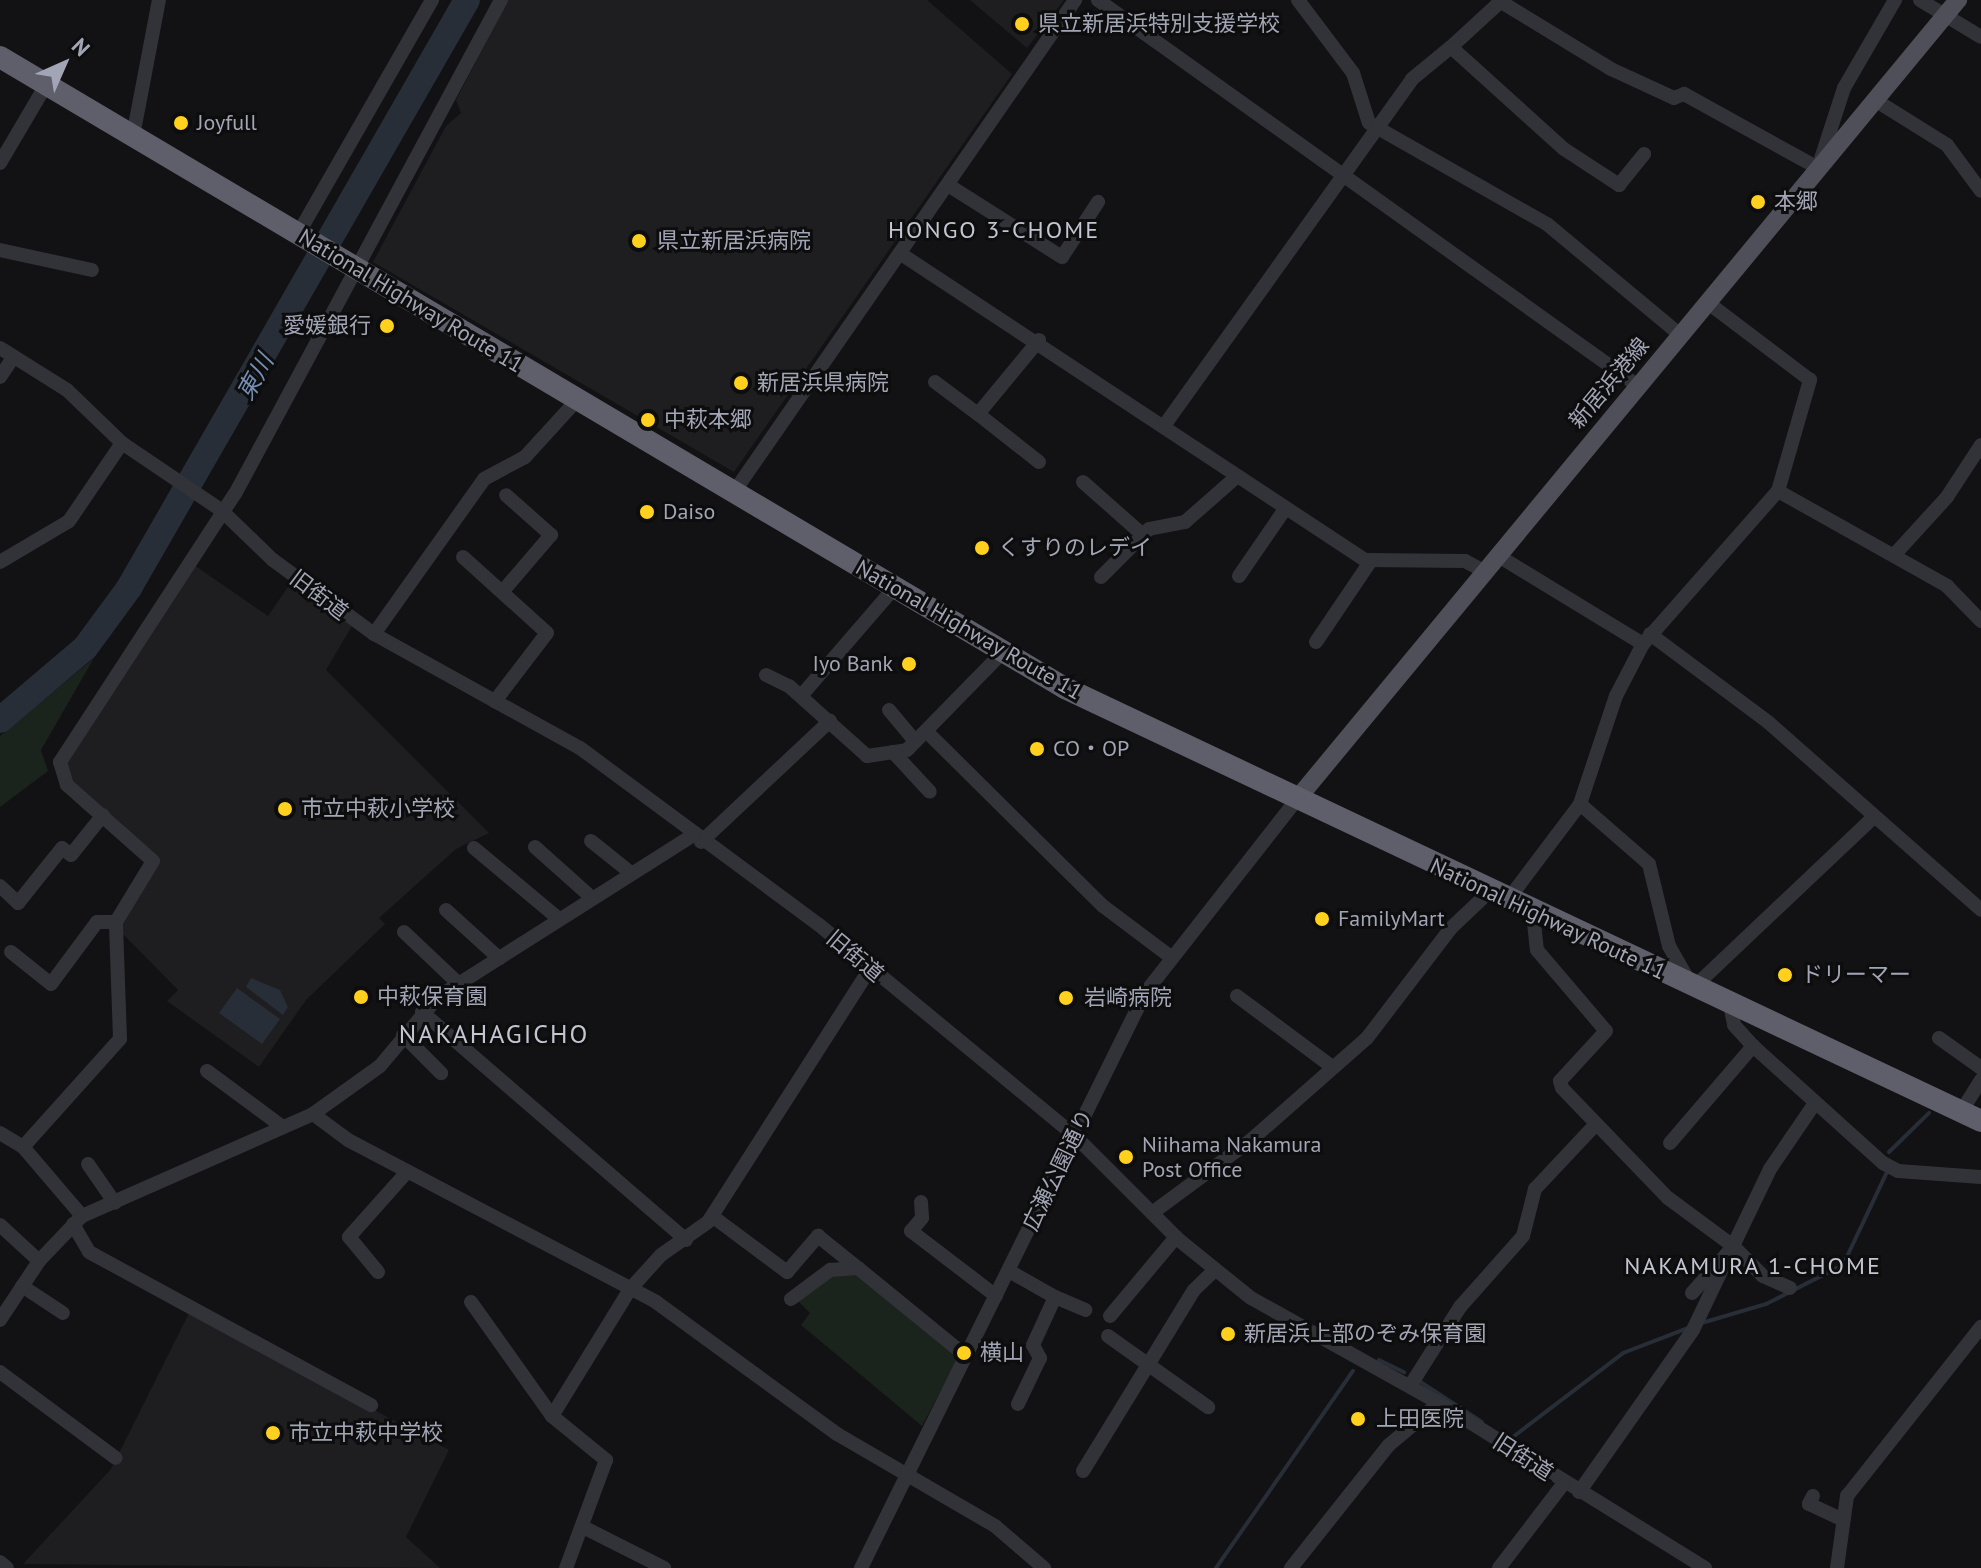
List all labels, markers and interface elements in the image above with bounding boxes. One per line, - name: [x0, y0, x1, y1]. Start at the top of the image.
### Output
- place label: 県立新居浜特別支援学校: [1038, 11, 1280, 37]
- marker: 県立新居浜特別支援学校: [1013, 15, 1031, 33]
- north arrow: [24, 24, 104, 104]
- text: N: [66, 32, 96, 62]
- place label: Joyfull: [197, 110, 257, 136]
- marker: Joyfull: [172, 114, 190, 132]
- place label: 本郷: [1774, 189, 1818, 215]
- marker: 本郷: [1749, 193, 1767, 211]
- district label: HONGO 3-CHOME: [888, 216, 1100, 244]
- street label: National Highway Route 11: [294, 223, 528, 379]
- place label: 県立新居浜病院: [657, 228, 811, 254]
- marker: 県立新居浜病院: [628, 230, 650, 252]
- place label: 愛媛銀行: [283, 313, 371, 339]
- marker: 愛媛銀行: [378, 317, 396, 335]
- street label: 新居浜港線: [1564, 332, 1654, 434]
- water label: 東川: [231, 349, 279, 405]
- place label: 新居浜県病院: [757, 370, 889, 396]
- marker: 新居浜県病院: [732, 374, 750, 392]
- place label: 中萩本郷: [664, 407, 752, 433]
- marker: 中萩本郷: [639, 411, 657, 429]
- place label: Daiso: [663, 499, 715, 525]
- marker: Daiso: [638, 503, 656, 521]
- place label: くすりのレデイ: [998, 535, 1152, 561]
- marker: くすりのレデイ: [973, 539, 991, 557]
- street label: National Highway Route 11: [851, 554, 1087, 706]
- street label: 旧街道: [285, 565, 353, 625]
- place label: Iyo Bank: [813, 651, 893, 677]
- marker: Iyo Bank: [900, 655, 918, 673]
- place label: CO・OP: [1053, 736, 1129, 762]
- marker: CO・OP: [1028, 740, 1046, 758]
- place label: 市立中萩小学校: [301, 796, 455, 822]
- marker: 市立中萩小学校: [276, 800, 294, 818]
- street label: National Highway Route 11: [1426, 853, 1670, 985]
- place label: FamilyMart: [1338, 906, 1445, 932]
- marker: FamilyMart: [1313, 910, 1331, 928]
- street label: 旧街道: [821, 925, 889, 987]
- place label: ドリーマー: [1801, 962, 1911, 988]
- marker: ドリーマー: [1776, 966, 1794, 984]
- place label: 中萩保育園: [377, 984, 487, 1010]
- place label: 岩崎病院: [1084, 985, 1172, 1011]
- marker: 岩崎病院: [1055, 987, 1077, 1009]
- marker: 中萩保育園: [352, 988, 370, 1006]
- district label: NAKAHAGICHO: [399, 1018, 589, 1050]
- street label: 広瀬公園通り: [1017, 1105, 1099, 1235]
- place label: Niihama Nakamura Post Office: [1142, 1131, 1321, 1182]
- marker: Niihama Nakamura Post Office: [1117, 1148, 1135, 1166]
- district label: NAKAMURA 1-CHOME: [1624, 1252, 1882, 1280]
- place label: 新居浜上部のぞみ保育園: [1244, 1321, 1486, 1347]
- marker: 新居浜上部のぞみ保育園: [1219, 1325, 1237, 1343]
- place label: 横山: [980, 1340, 1024, 1366]
- marker: 横山: [955, 1344, 973, 1362]
- place label: 上田医院: [1376, 1406, 1464, 1432]
- marker: 上田医院: [1347, 1408, 1369, 1430]
- place label: 市立中萩中学校: [289, 1420, 443, 1446]
- marker: 市立中萩中学校: [264, 1424, 282, 1442]
- street label: 旧街道: [1488, 1428, 1558, 1486]

